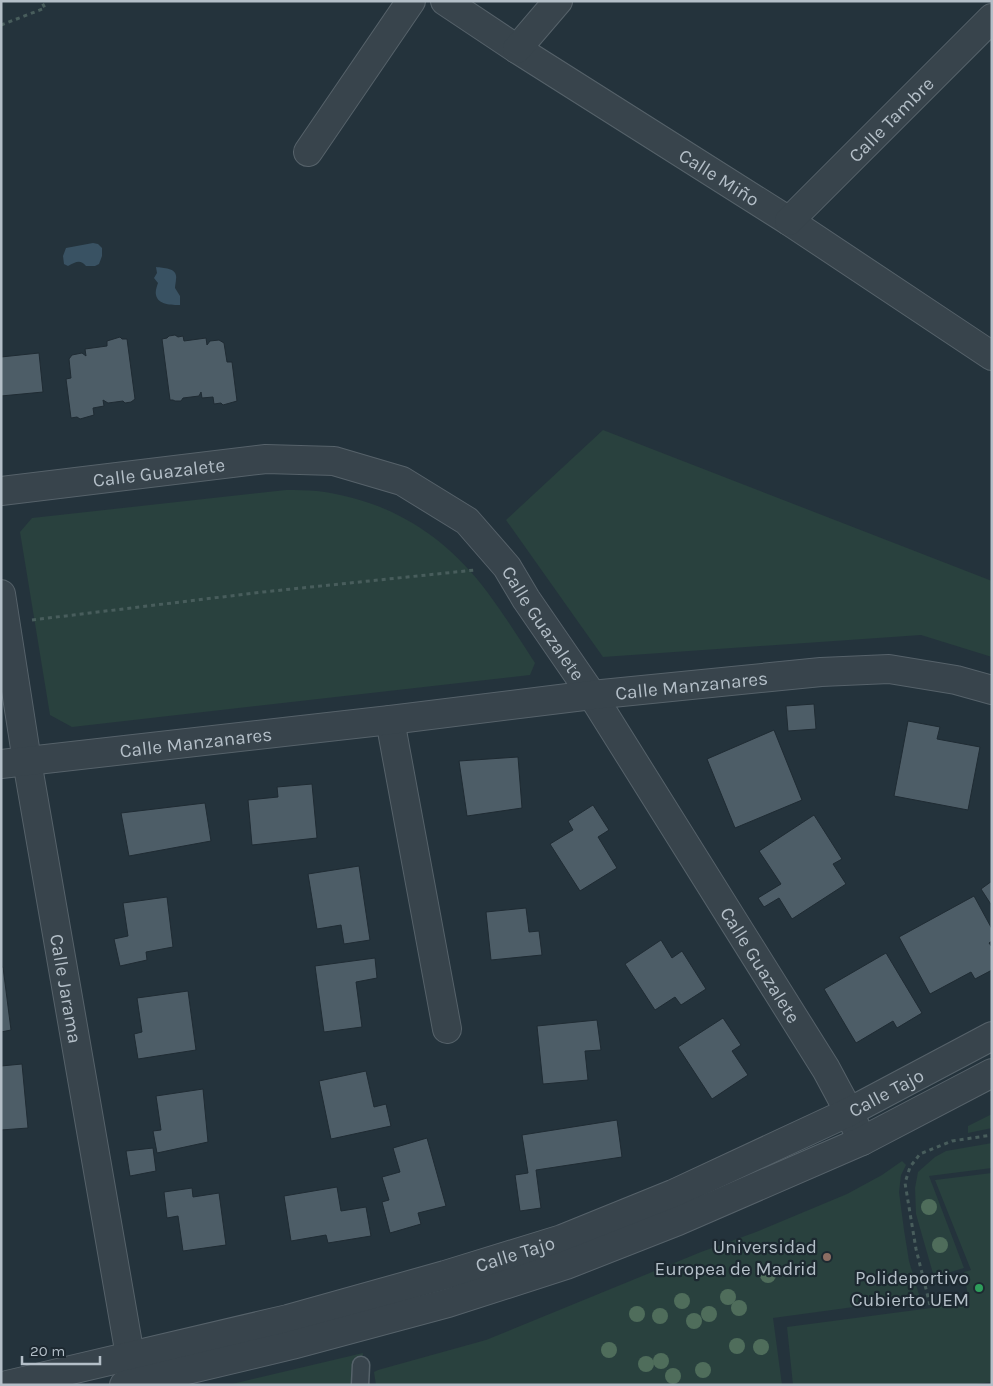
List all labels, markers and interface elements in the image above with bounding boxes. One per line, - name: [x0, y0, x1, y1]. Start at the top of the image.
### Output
- street label: Calle Tambre: [844, 73, 939, 167]
- street label: Calle Miño: [675, 144, 763, 211]
- street label: Calle Guazalete: [92, 454, 226, 492]
- street label: Calle Guazalete: [497, 562, 589, 685]
- street label: Calle Manzanares: [614, 667, 769, 705]
- street label: Calle Manzanares: [119, 723, 273, 763]
- street label: Calle Guazalete: [715, 903, 804, 1027]
- street label: Calle Jarama: [45, 932, 86, 1045]
- street label: Calle Tajo: [845, 1064, 928, 1122]
- street label: Calle Tajo: [473, 1232, 558, 1277]
- place label: Universidad Europea de Madrid: [655, 1236, 817, 1280]
- marker: Universidad Europea de Madrid: [821, 1251, 833, 1263]
- place label: Polideportivo Cubierto UEM: [851, 1267, 969, 1311]
- marker: Polideportivo Cubierto UEM: [973, 1282, 985, 1294]
- scale bar: [22, 1334, 100, 1366]
- text: 20 m: [30, 1342, 65, 1360]

